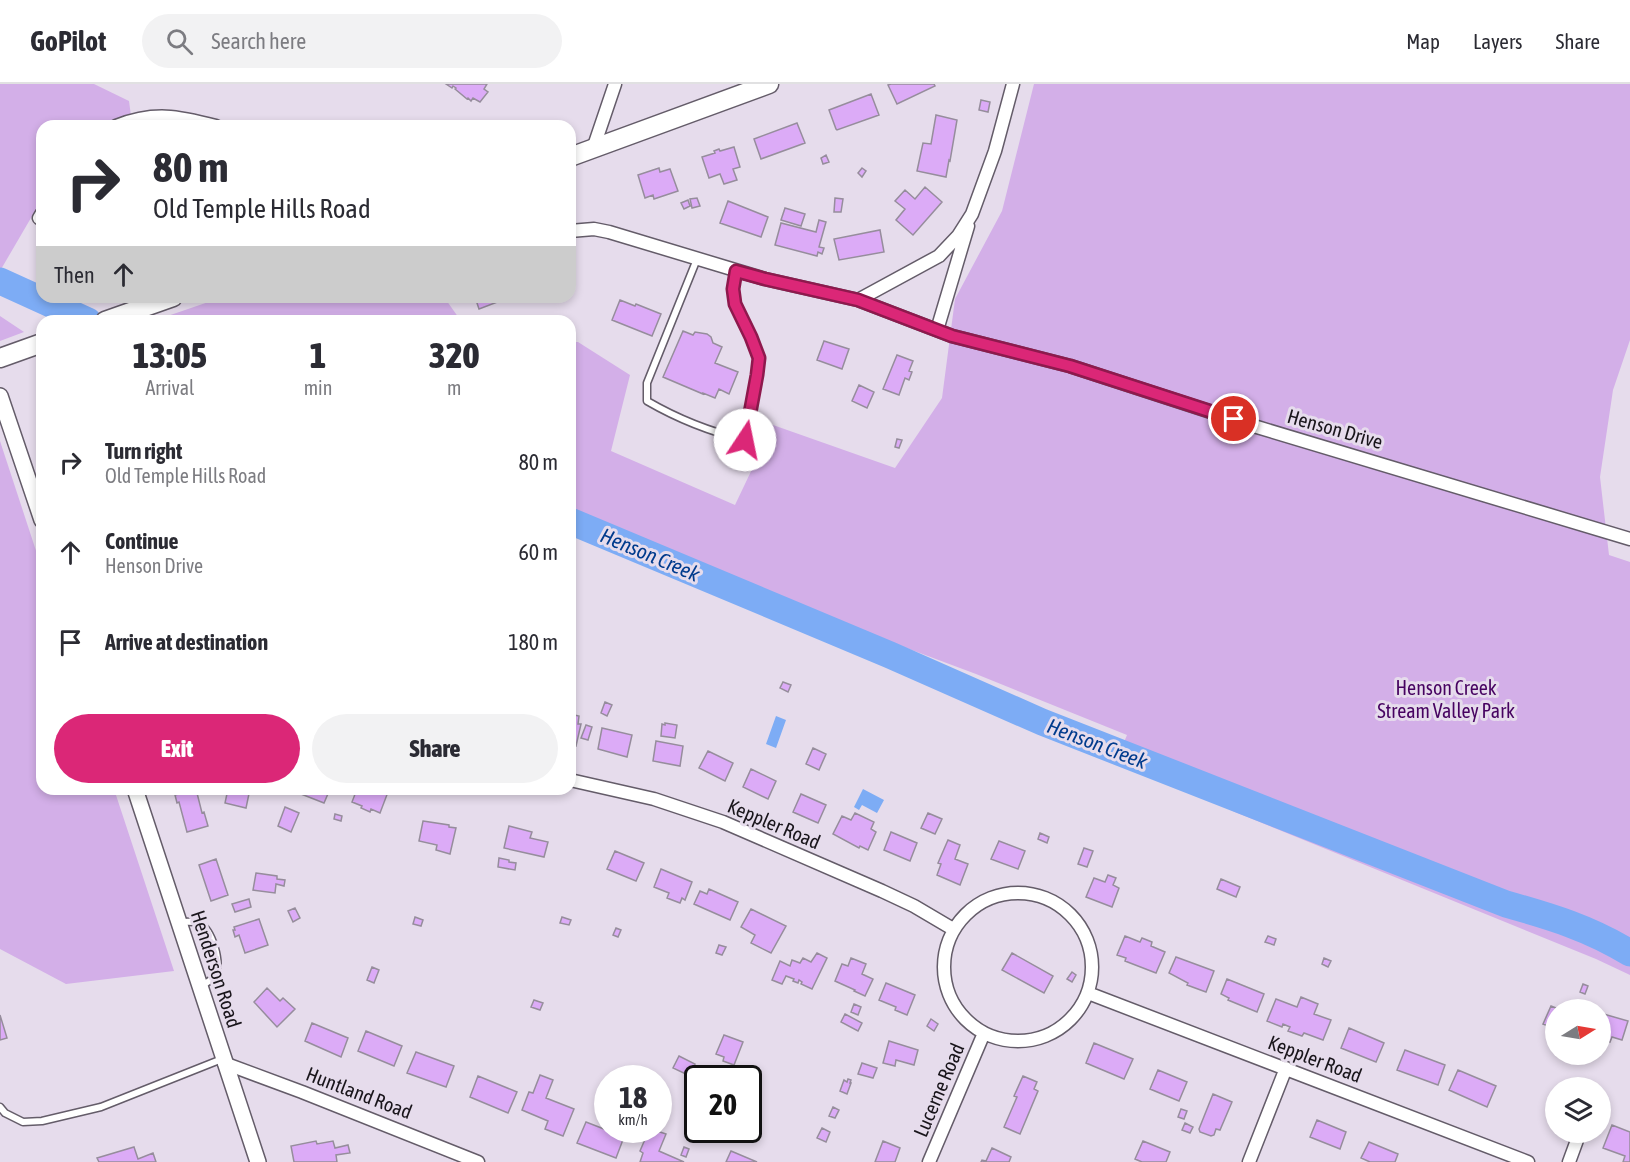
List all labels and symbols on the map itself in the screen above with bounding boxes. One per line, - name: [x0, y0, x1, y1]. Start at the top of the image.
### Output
- pin: [1208, 393, 1259, 444]
- street label: Henson Drive: [1285, 404, 1385, 453]
- position arrow: [713, 408, 777, 472]
- water label: Henson Creek: [597, 522, 704, 586]
- park label: Henson Creek Stream Valley Park: [1377, 676, 1515, 722]
- water label: Henson Creek: [1044, 713, 1151, 773]
- street label: Keppler Road: [724, 794, 824, 853]
- street label: Henderson Road: [187, 907, 246, 1030]
- north arrow: [1545, 999, 1611, 1065]
- street label: Keppler Road: [1265, 1030, 1365, 1087]
- street label: Lucerne Road: [909, 1040, 969, 1140]
- street label: Huntland Road: [303, 1062, 415, 1123]
- speed limit sign: 20: [684, 1065, 762, 1143]

